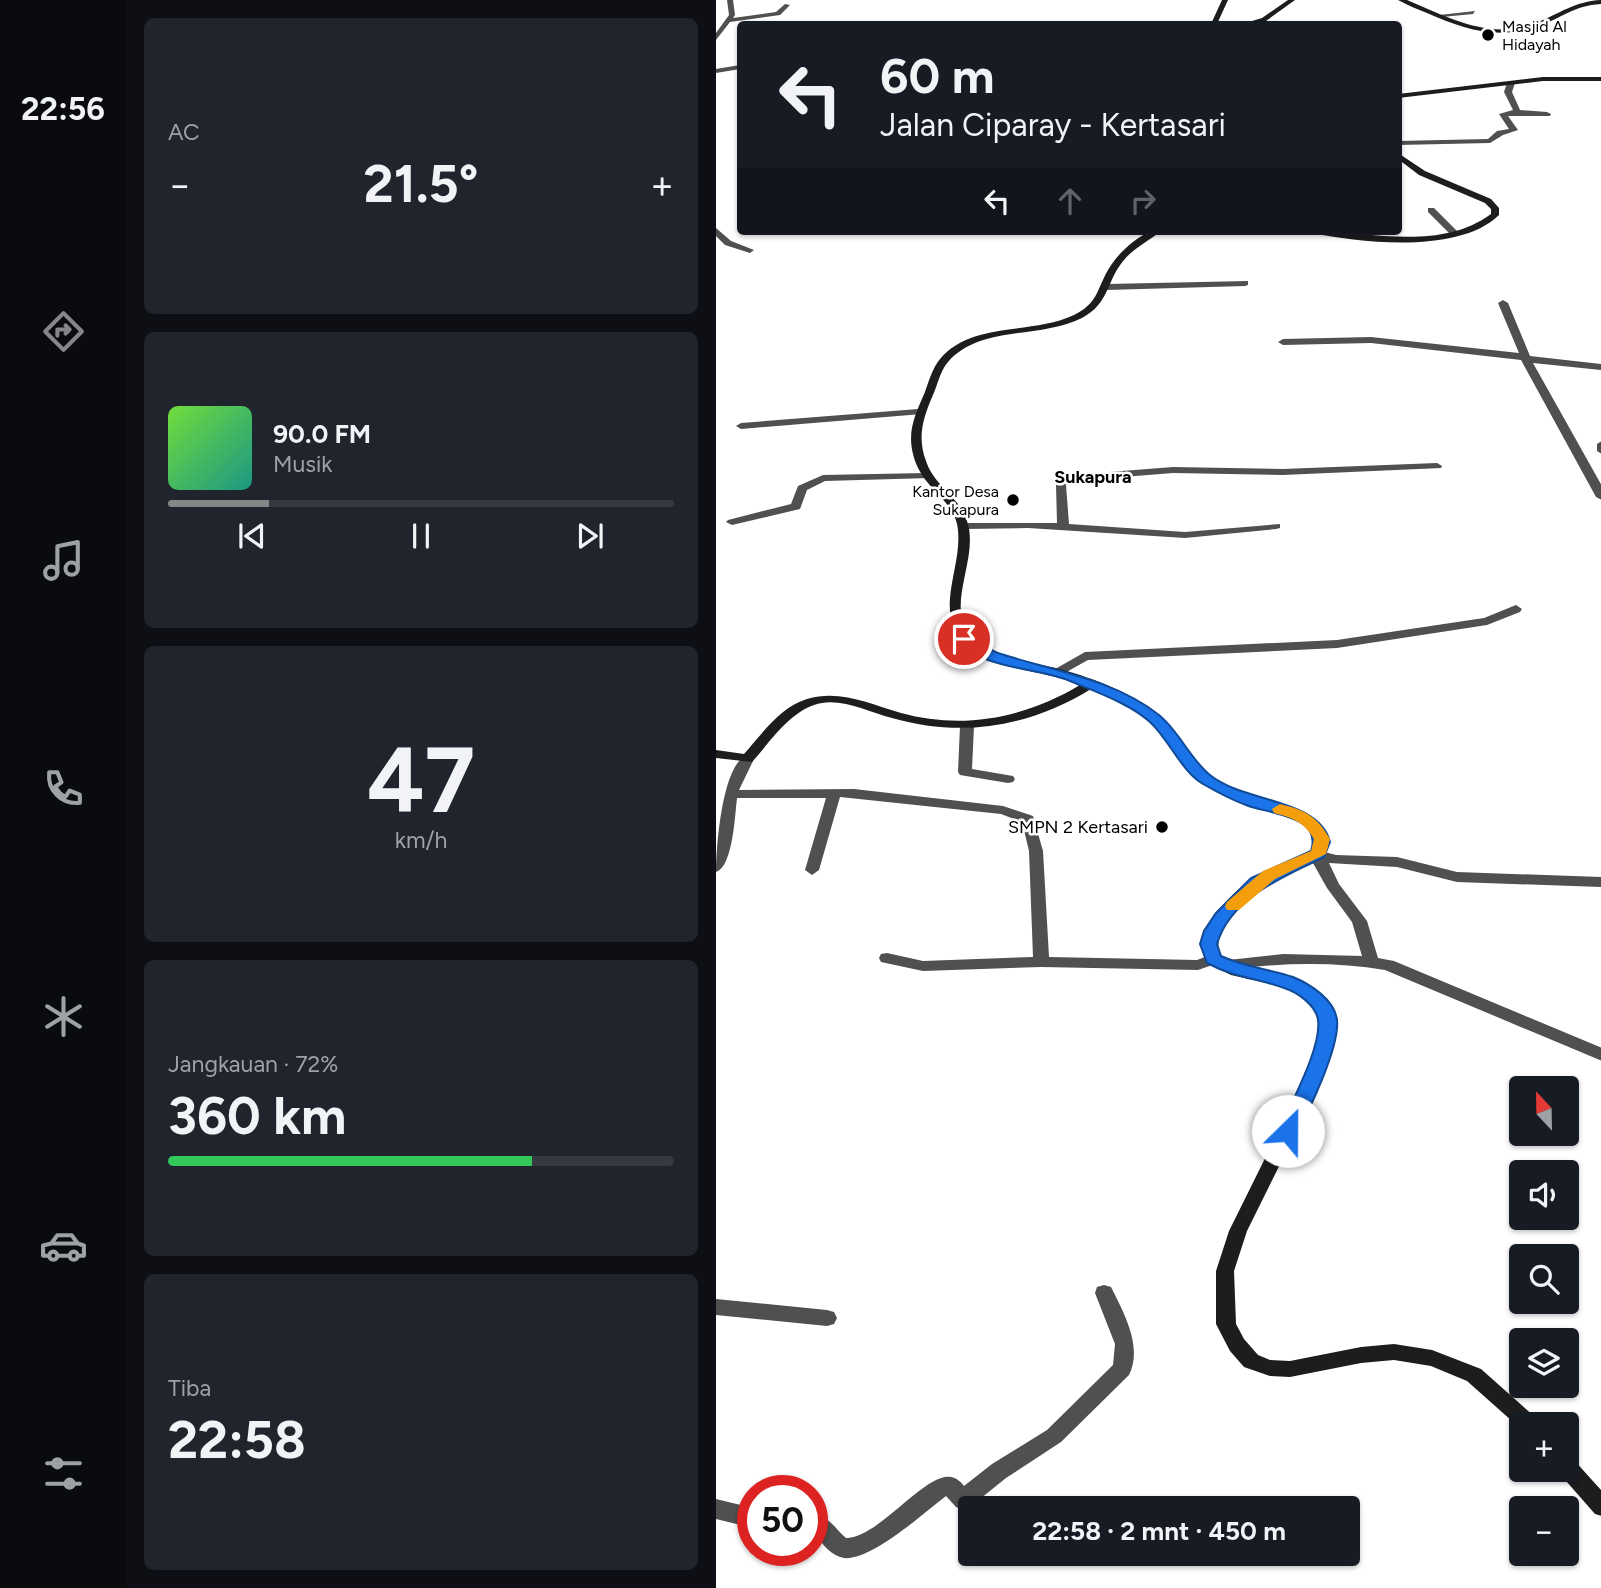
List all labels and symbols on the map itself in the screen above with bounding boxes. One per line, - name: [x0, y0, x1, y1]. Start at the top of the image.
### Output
- place label: Masjid Al Hidayah: [1502, 17, 1567, 54]
- marker: Masjid Al Hidayah: [1480, 27, 1496, 43]
- district label: Sukapura: [1054, 466, 1132, 488]
- place label: Kantor Desa Sukapura: [912, 482, 999, 519]
- marker: Kantor Desa Sukapura: [1005, 492, 1021, 508]
- pin: [934, 609, 994, 669]
- place label: SMPN 2 Kertasari: [1008, 816, 1148, 838]
- marker: SMPN 2 Kertasari: [1154, 819, 1170, 835]
- north arrow: [1509, 1076, 1579, 1146]
- position arrow: [1251, 1094, 1325, 1168]
- speed limit sign: 50: [737, 1475, 828, 1566]

